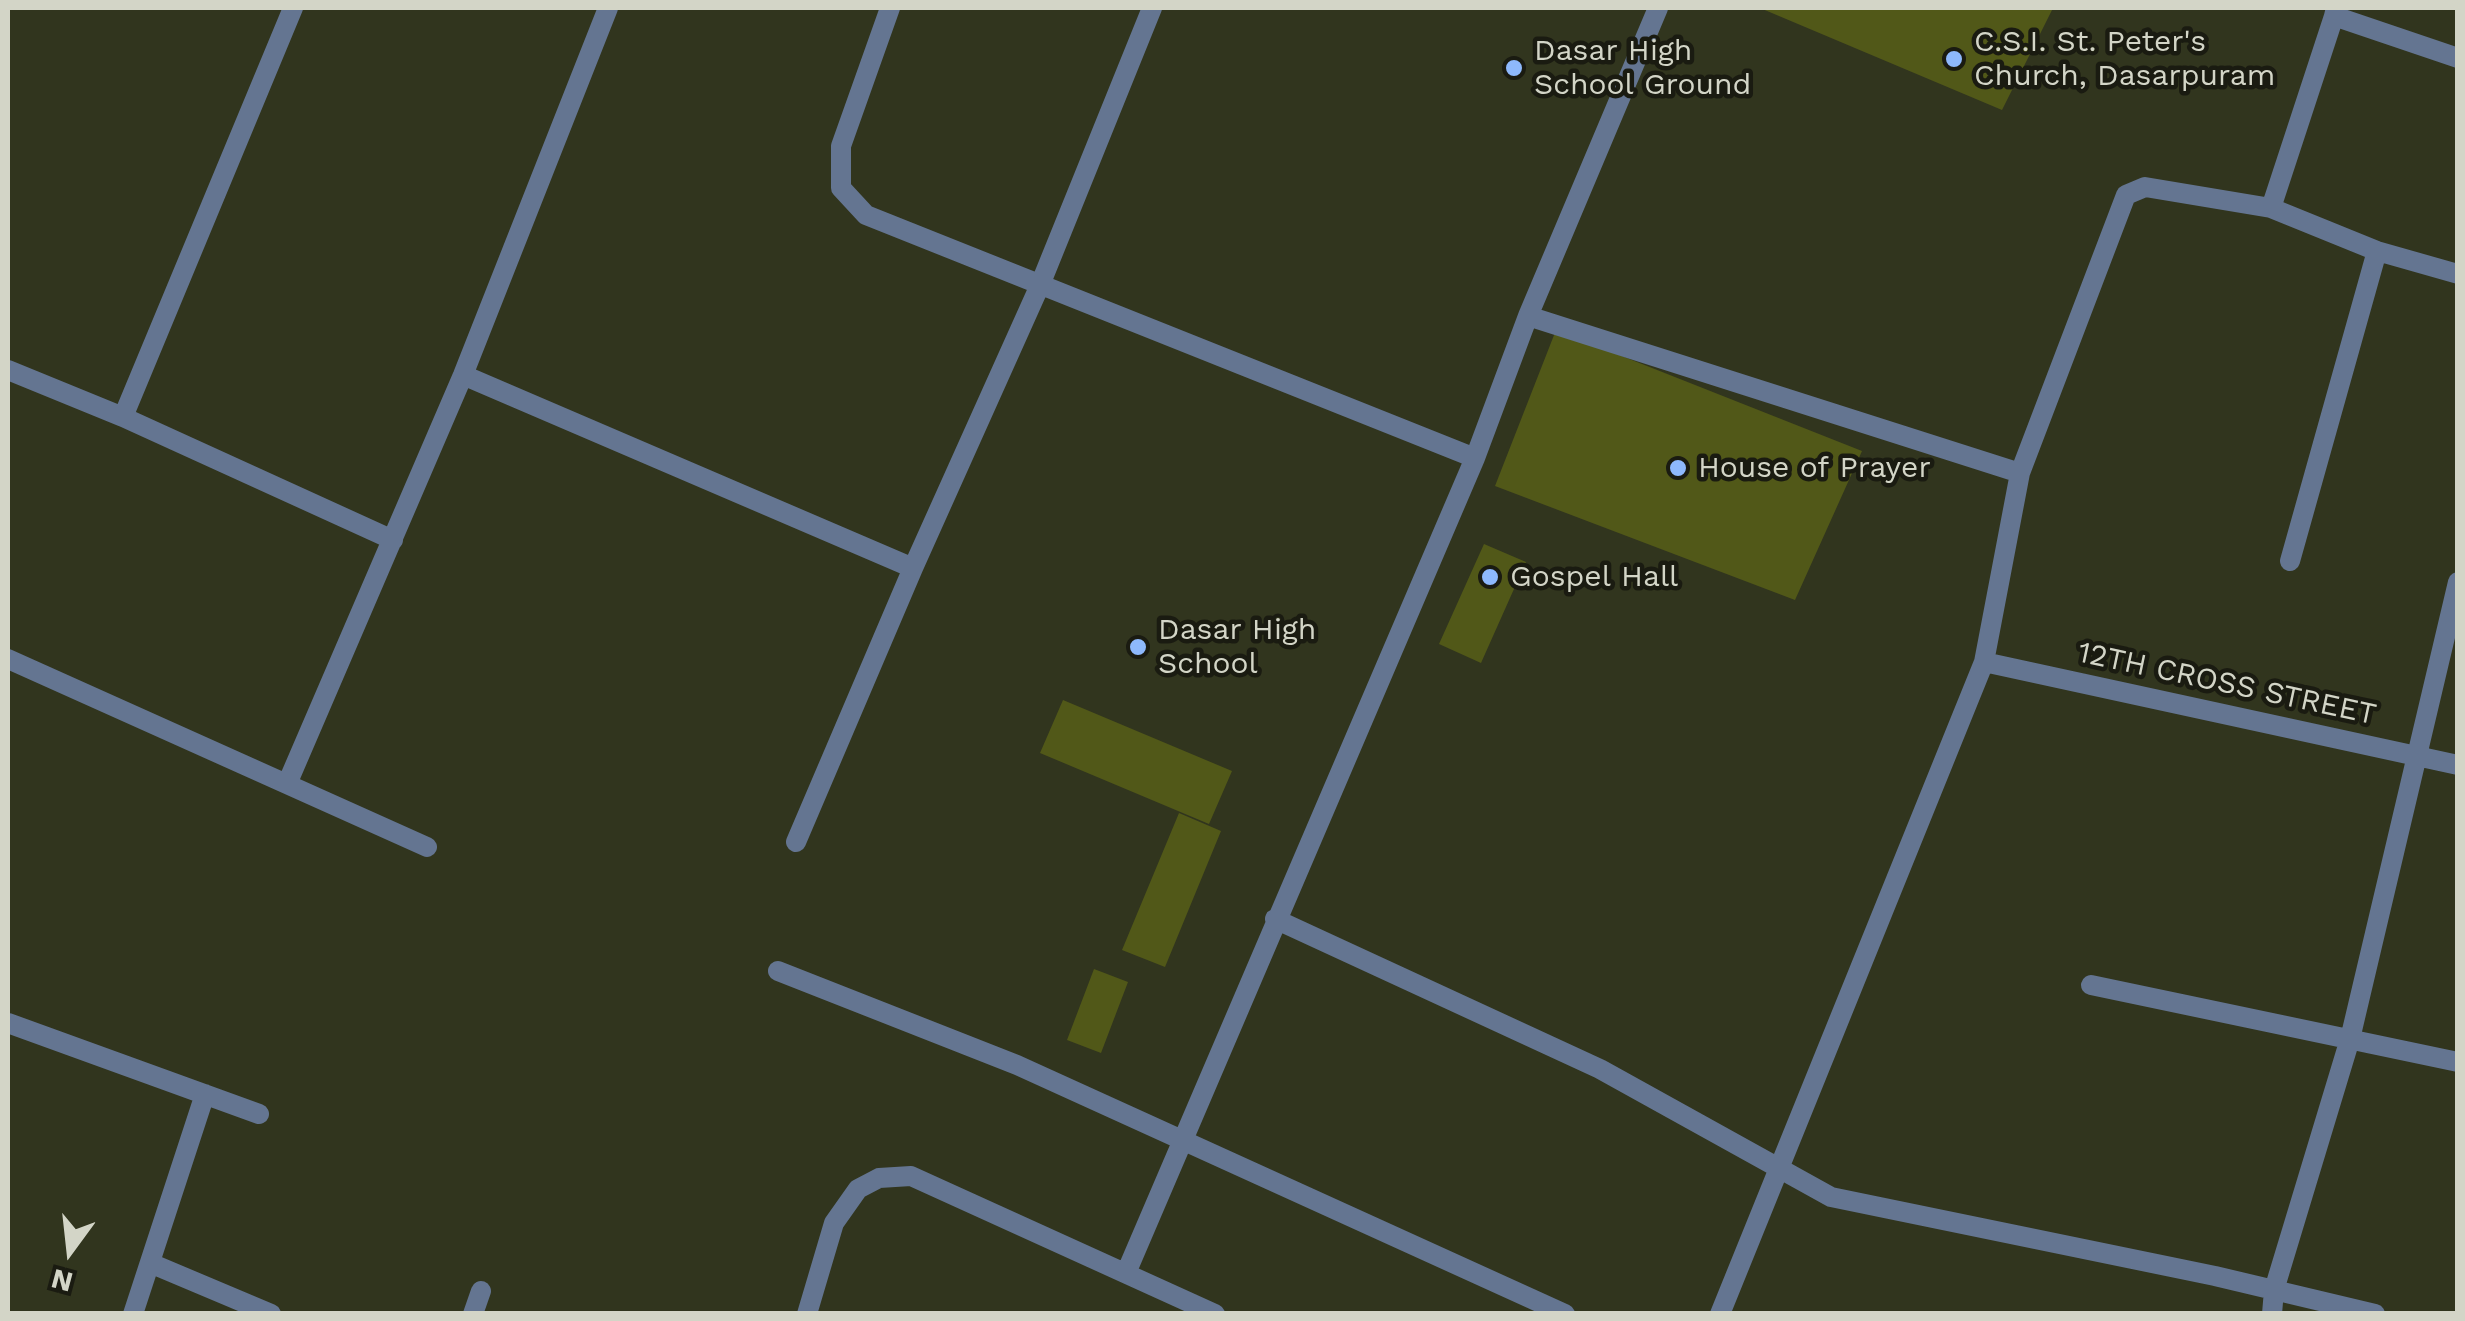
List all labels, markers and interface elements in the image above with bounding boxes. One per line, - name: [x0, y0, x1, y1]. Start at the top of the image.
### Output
- place label: C.S.I. St. Peter's Church, Dasarpuram: [1974, 24, 2275, 94]
- place label: Dasar High School Ground: [1534, 33, 1751, 104]
- marker: C.S.I. St. Peter's Church, Dasarpuram: [1943, 48, 1965, 70]
- marker: Dasar High School Ground: [1503, 57, 1525, 79]
- place label: House of Prayer: [1698, 450, 1931, 486]
- marker: House of Prayer: [1667, 457, 1689, 479]
- place label: Gospel Hall: [1510, 559, 1678, 595]
- marker: Gospel Hall: [1479, 566, 1501, 588]
- place label: Dasar High School: [1158, 612, 1316, 682]
- street label: 12TH CROSS STREET: [2075, 635, 2379, 733]
- marker: Dasar High School: [1127, 636, 1149, 658]
- north arrow: [20, 1201, 120, 1301]
- text: N: [48, 1262, 76, 1299]

